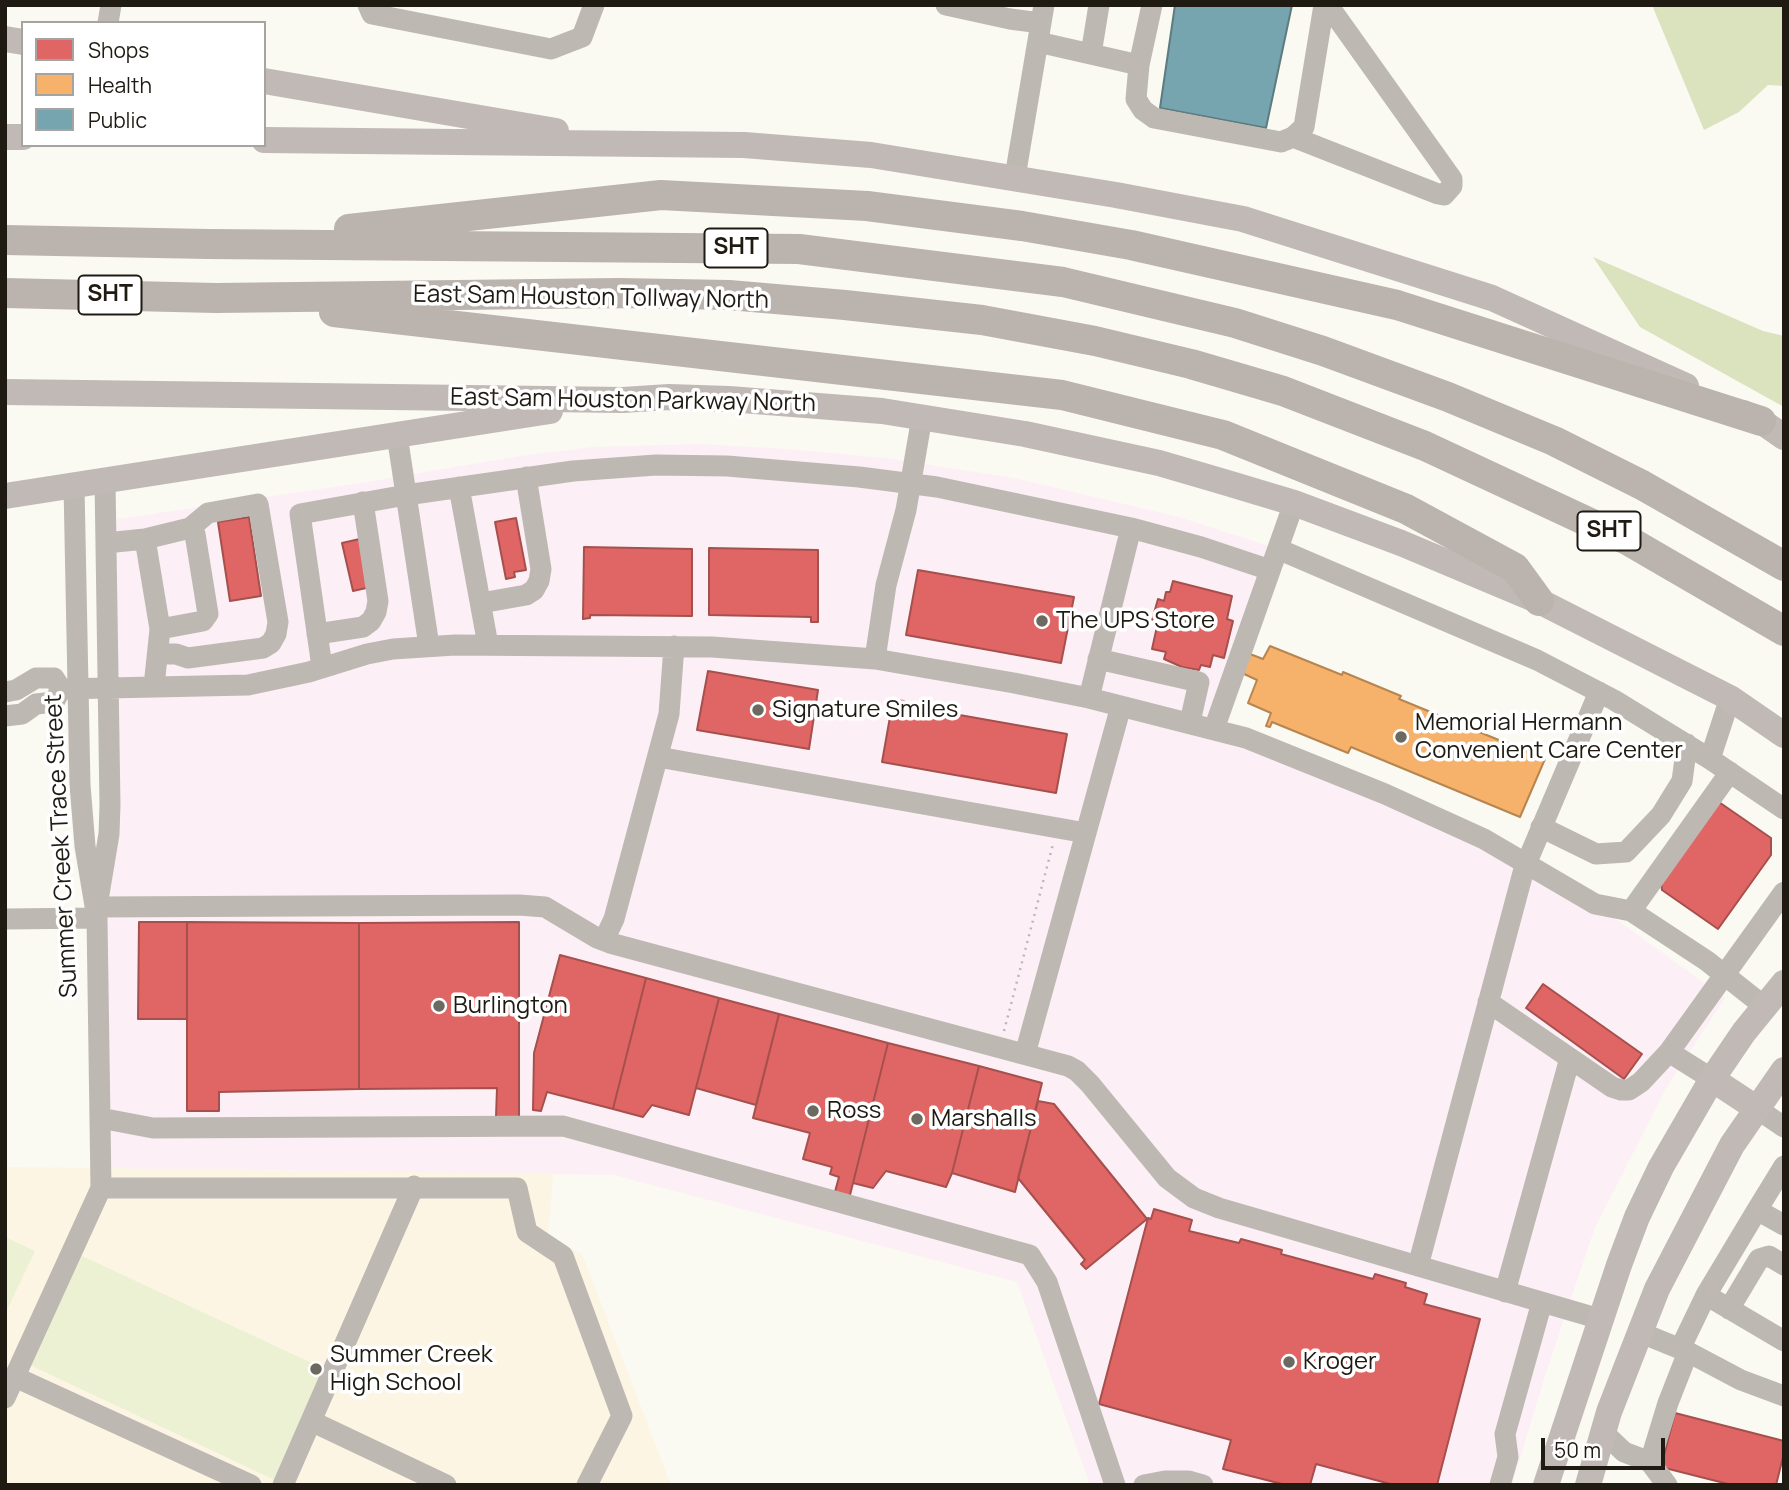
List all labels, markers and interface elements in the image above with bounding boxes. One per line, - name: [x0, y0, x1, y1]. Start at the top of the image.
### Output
- legend: [21, 21, 266, 147]
- text: Shops: [88, 36, 149, 64]
- text: Health: [88, 71, 152, 99]
- text: Public: [88, 106, 147, 134]
- road number: SHT: [704, 229, 768, 268]
- road number: SHT: [78, 276, 142, 314]
- street label: East Sam Houston Tollway North: [413, 280, 769, 316]
- street label: East Sam Houston Parkway North: [450, 383, 816, 419]
- road number: SHT: [1578, 512, 1640, 551]
- place label: The UPS Store: [1056, 607, 1215, 635]
- marker: The UPS Store: [1034, 613, 1050, 629]
- street label: Summer Creek Trace Street: [40, 693, 84, 999]
- place label: Signature Smiles: [772, 696, 958, 724]
- marker: Signature Smiles: [750, 702, 766, 718]
- place label: Memorial Hermann Convenient Care Center: [1415, 709, 1683, 765]
- marker: Memorial Hermann Convenient Care Center: [1393, 729, 1409, 745]
- place label: Burlington: [453, 992, 568, 1020]
- marker: Burlington: [431, 998, 447, 1014]
- place label: Ross: [827, 1097, 881, 1125]
- marker: Ross: [805, 1103, 821, 1119]
- place label: Marshalls: [931, 1105, 1037, 1133]
- marker: Marshalls: [909, 1111, 925, 1127]
- place label: Summer Creek High School: [330, 1341, 493, 1397]
- place label: Kroger: [1303, 1348, 1377, 1376]
- marker: Kroger: [1281, 1354, 1297, 1370]
- marker: Summer Creek High School: [308, 1361, 324, 1377]
- scale bar: [1544, 1424, 1668, 1468]
- text: 50 m: [1554, 1436, 1601, 1464]

